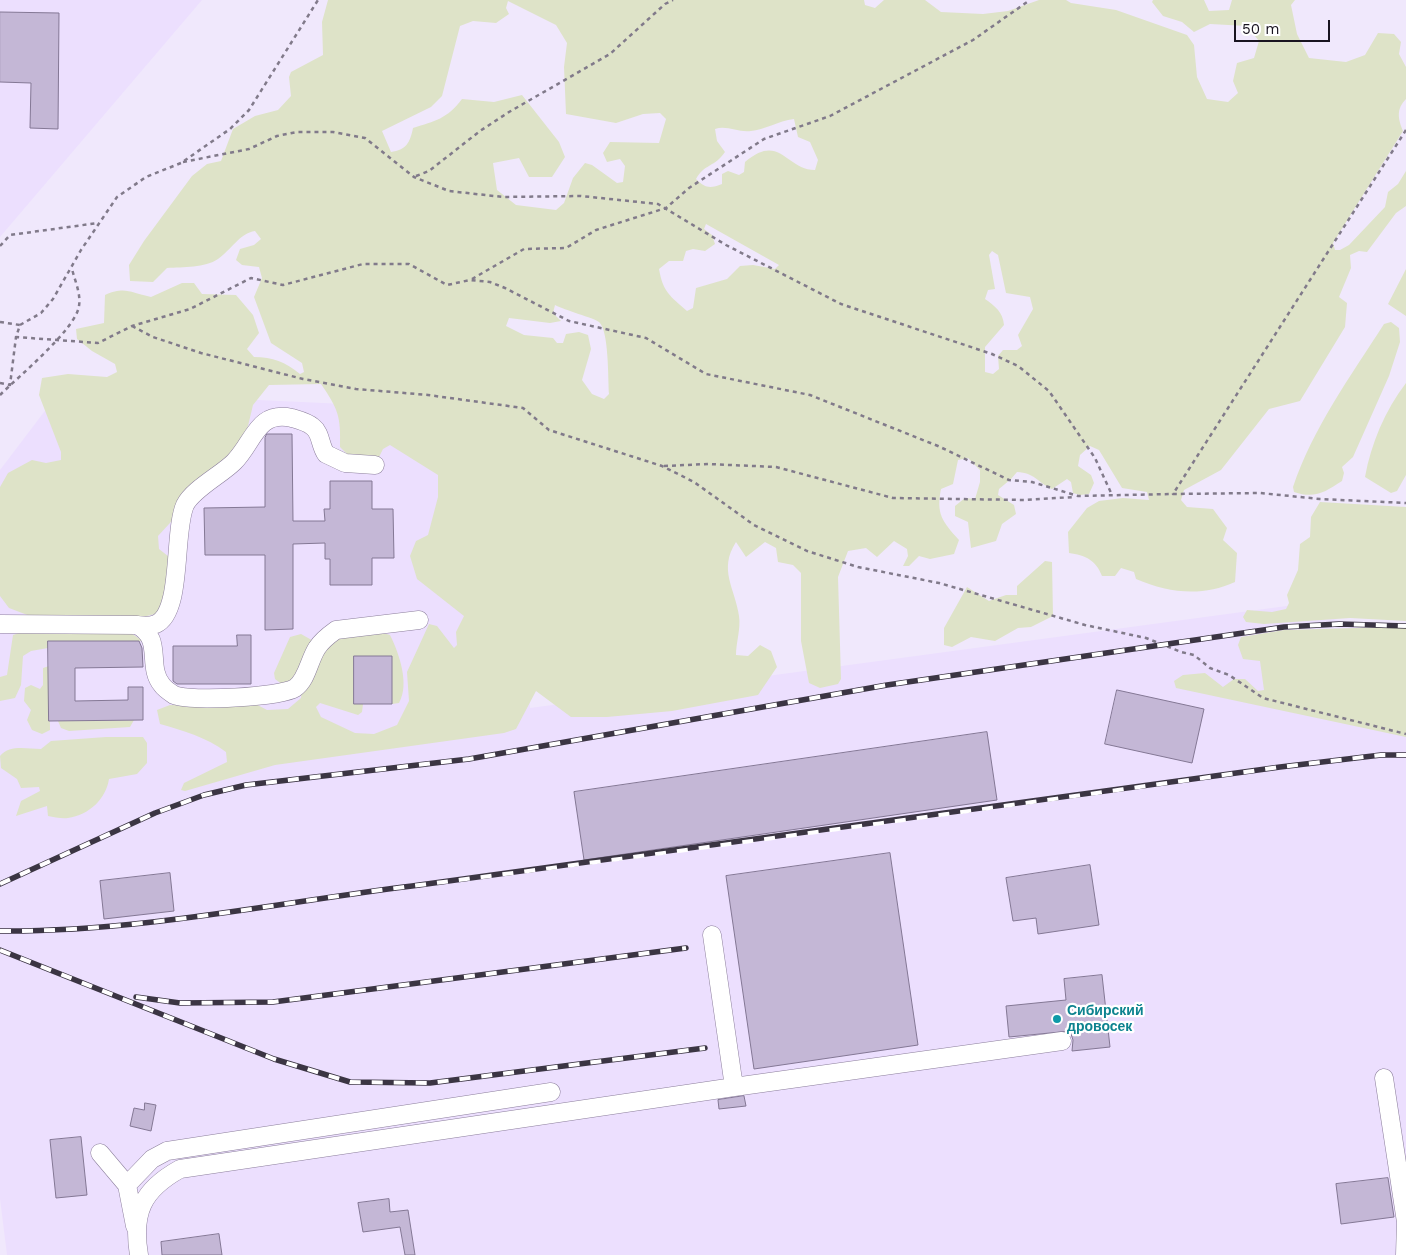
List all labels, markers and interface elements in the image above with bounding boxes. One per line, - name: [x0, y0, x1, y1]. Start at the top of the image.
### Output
- scale bar: [1236, 10, 1332, 42]
- text: 50 m: [1242, 20, 1279, 38]
- place label: Сибирский дровосек: [1067, 1003, 1144, 1036]
- marker: Сибирский дровосек: [1051, 1013, 1063, 1025]

